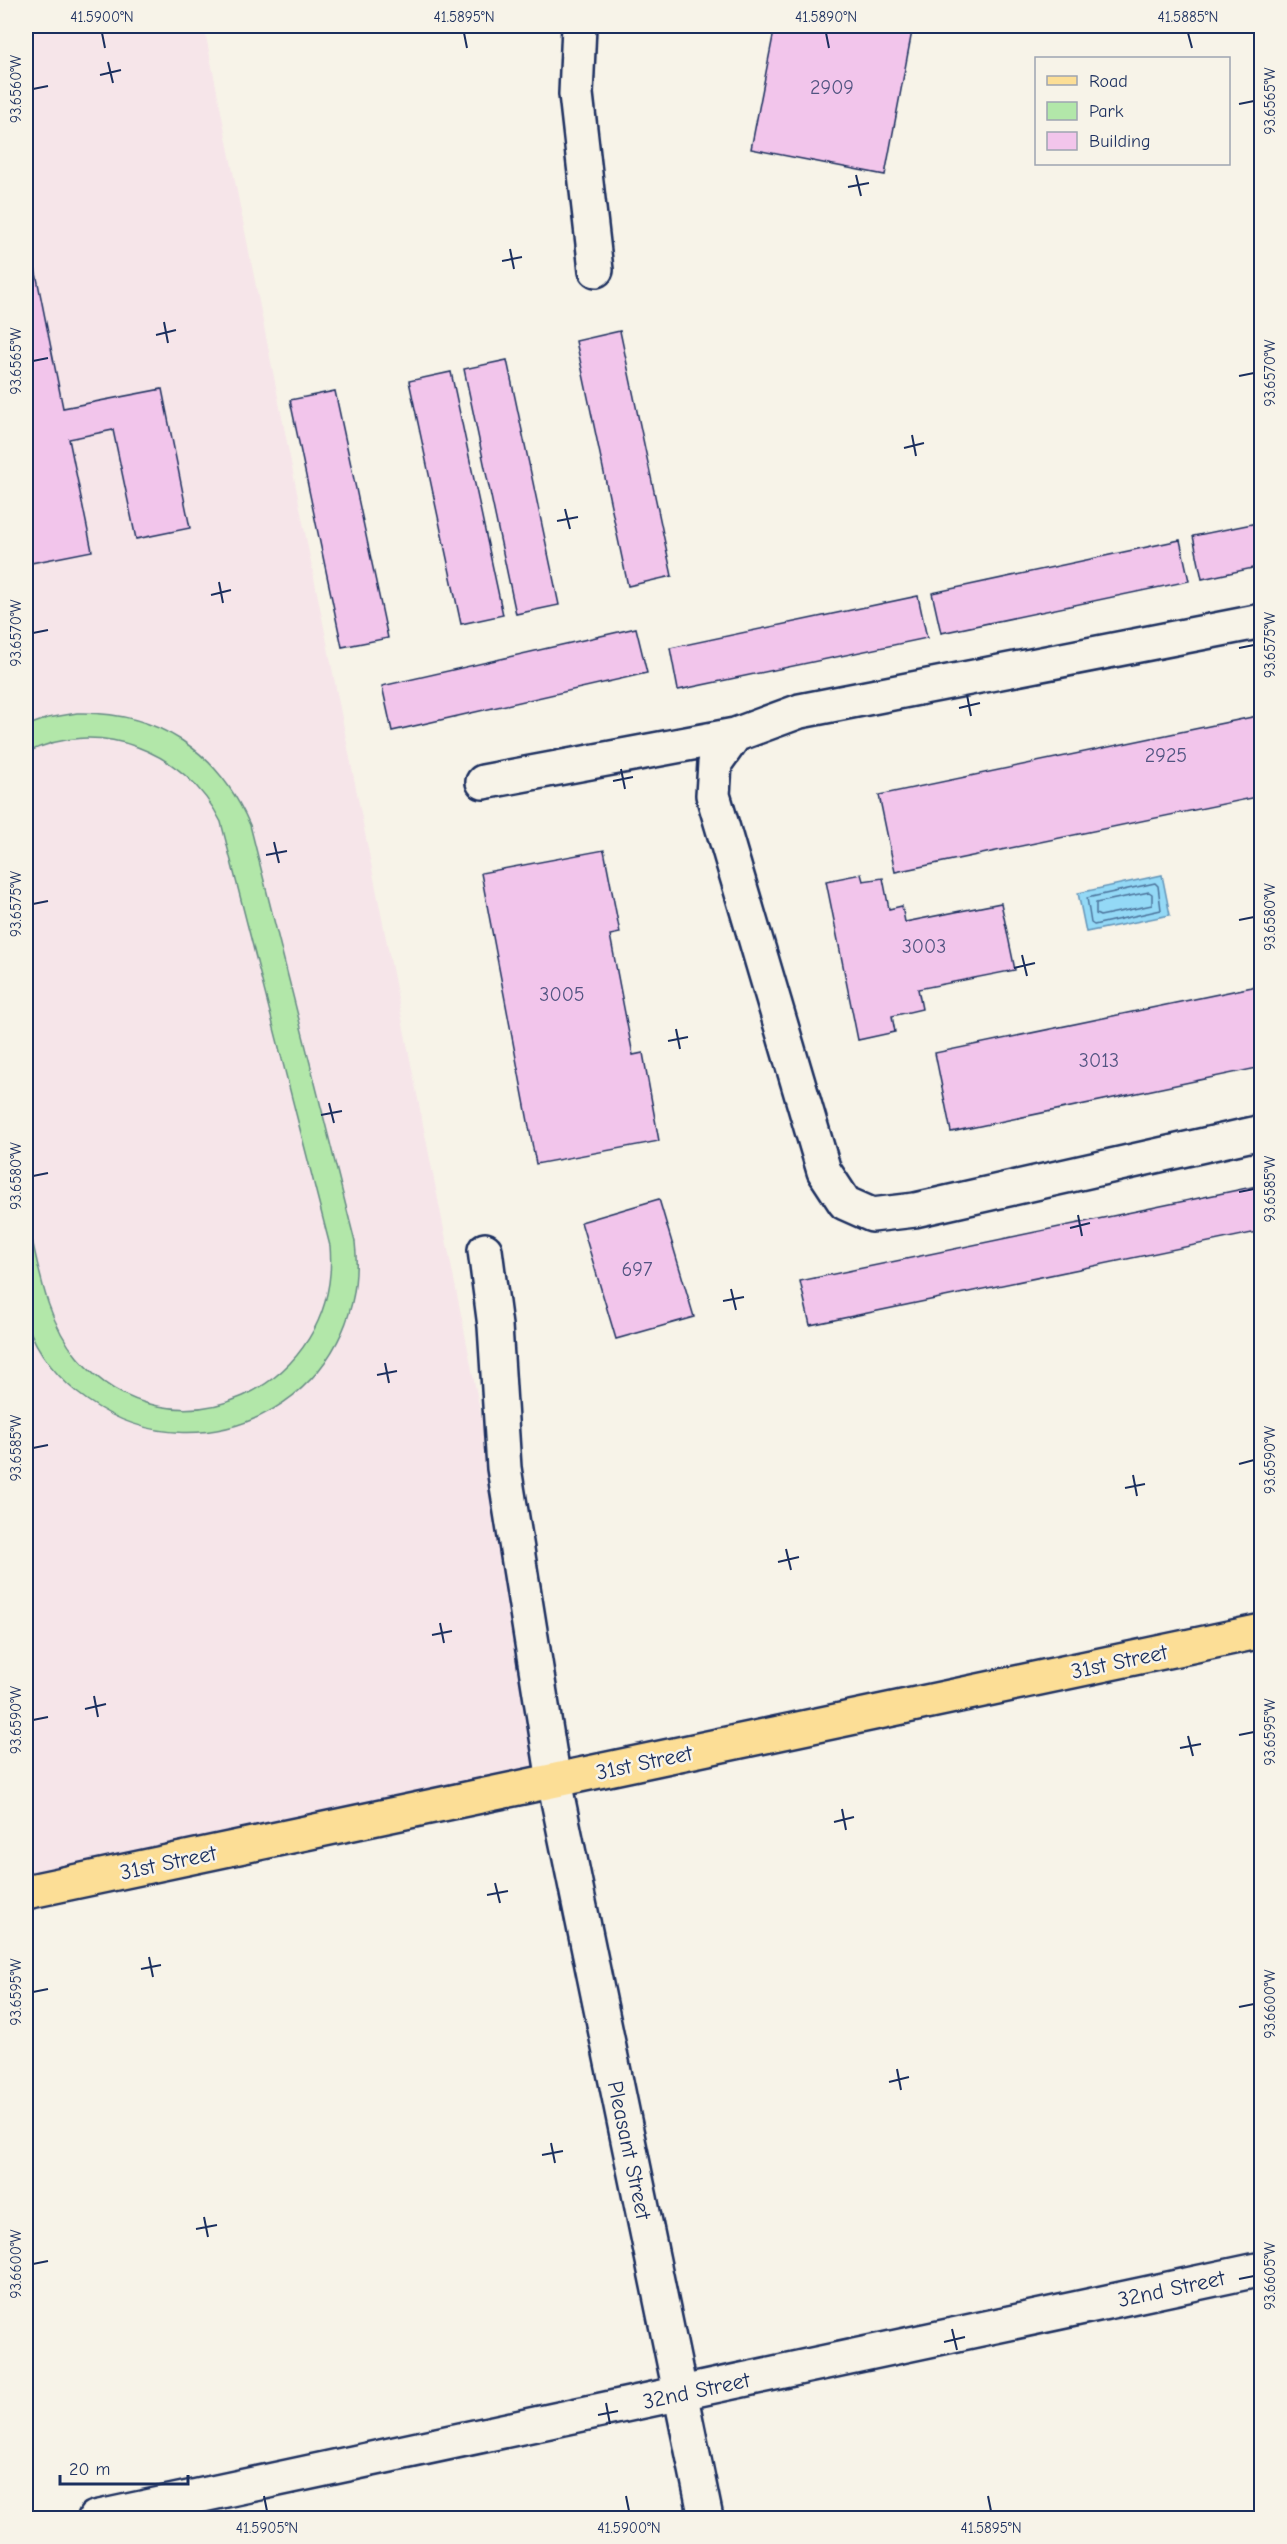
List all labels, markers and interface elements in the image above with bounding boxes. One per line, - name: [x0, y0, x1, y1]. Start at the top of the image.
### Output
- text: 41.5900°N: [70, 8, 134, 26]
- text: 41.5895°N: [433, 8, 495, 26]
- text: 41.5890°N: [795, 8, 857, 26]
- text: 41.5885°N: [1158, 8, 1218, 26]
- text: 93.6560°W: [7, 55, 25, 123]
- legend: [1035, 57, 1230, 165]
- text: 93.6565°W: [1261, 67, 1279, 135]
- text: Road: [1089, 71, 1128, 92]
- house number: 2909: [810, 76, 854, 99]
- text: Park: [1089, 101, 1124, 122]
- text: Building: [1089, 131, 1151, 152]
- text: 93.6565°W: [7, 327, 25, 395]
- text: 93.6570°W: [1261, 339, 1279, 407]
- text: 93.6570°W: [7, 599, 25, 667]
- text: 93.6575°W: [1261, 612, 1279, 678]
- house number: 2925: [1145, 744, 1187, 767]
- text: 93.6575°W: [7, 871, 25, 937]
- text: 93.6580°W: [1261, 883, 1279, 951]
- house number: 3003: [902, 935, 946, 958]
- house number: 3005: [539, 983, 585, 1006]
- house number: 3013: [1079, 1049, 1119, 1072]
- text: 93.6580°W: [7, 1142, 25, 1210]
- text: 93.6585°W: [1261, 1156, 1279, 1222]
- house number: 697: [622, 1258, 653, 1281]
- text: 93.6585°W: [7, 1415, 25, 1481]
- text: 93.6590°W: [1261, 1426, 1279, 1494]
- street label: 31st Street: [1069, 1639, 1170, 1685]
- text: 93.6590°W: [7, 1686, 25, 1754]
- text: 93.6595°W: [1261, 1699, 1279, 1765]
- street label: 31st Street: [594, 1740, 695, 1786]
- street label: 31st Street: [118, 1840, 219, 1886]
- text: 93.6595°W: [7, 1959, 25, 2025]
- text: 93.6600°W: [1261, 1969, 1279, 2039]
- street label: Pleasant Street: [602, 2079, 657, 2222]
- text: 93.6600°W: [7, 2229, 25, 2299]
- text: 93.6605°W: [1261, 2242, 1279, 2310]
- street label: 32nd Street: [1115, 2265, 1228, 2313]
- street label: 32nd Street: [640, 2367, 753, 2415]
- scale bar: [60, 2448, 188, 2486]
- text: 20 m: [69, 2459, 110, 2480]
- text: 41.5905°N: [236, 2519, 298, 2537]
- text: 41.5900°N: [597, 2519, 661, 2537]
- text: 41.5895°N: [960, 2519, 1022, 2537]

